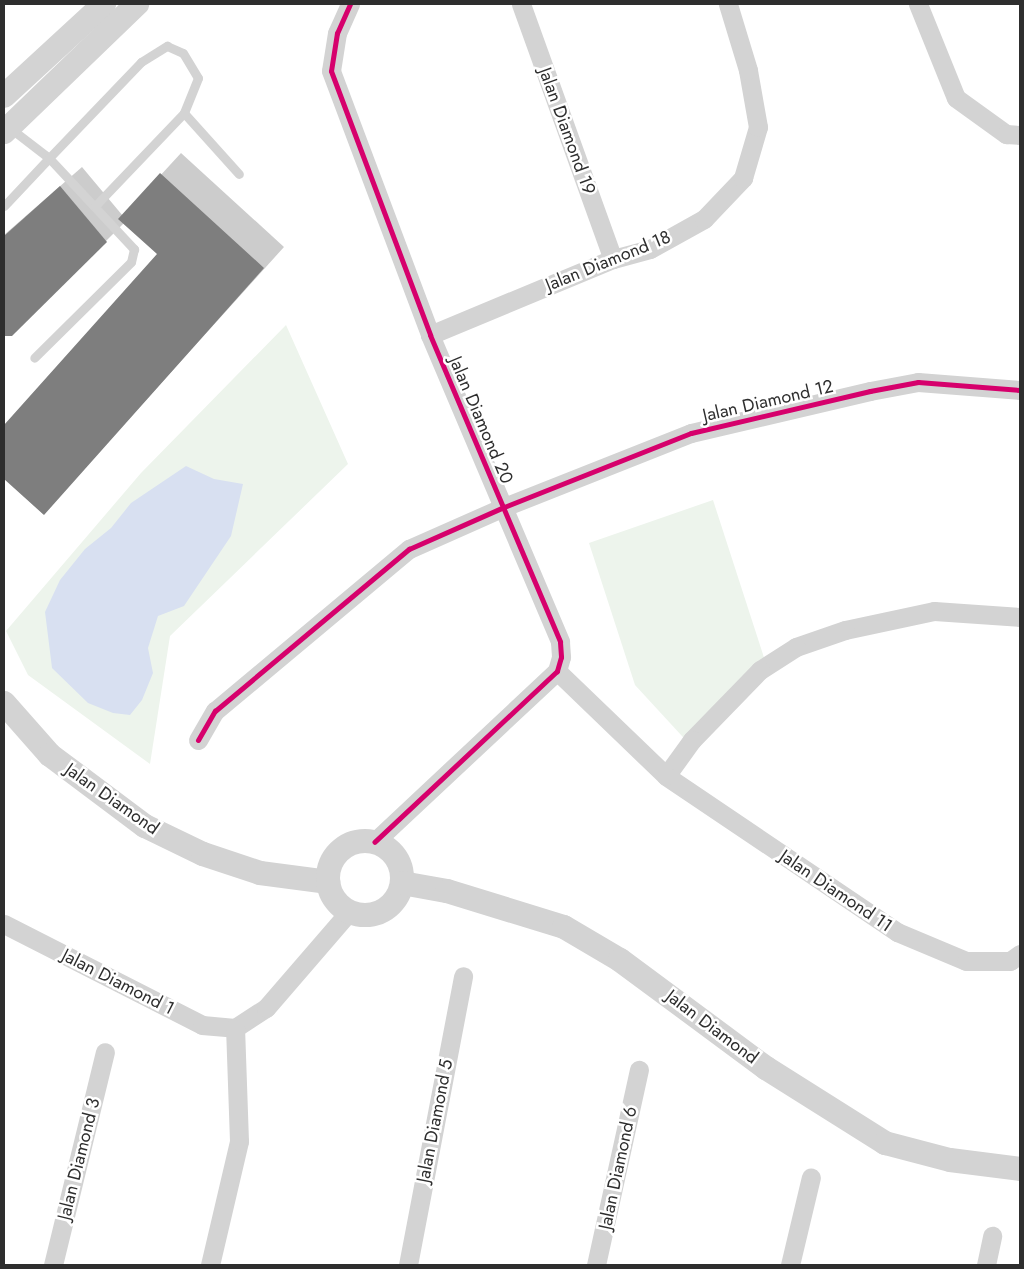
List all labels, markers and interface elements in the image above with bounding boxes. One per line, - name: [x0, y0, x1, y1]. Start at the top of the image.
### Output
- street label: Jalan Diamond 19: [534, 65, 600, 197]
- street label: Jalan Diamond 18: [542, 226, 674, 296]
- street label: Jalan Diamond 20: [444, 353, 518, 487]
- street label: Jalan Diamond 12: [701, 375, 835, 427]
- street label: Jalan Diamond: [61, 759, 163, 839]
- street label: Jalan Diamond 11: [776, 845, 896, 937]
- street label: Jalan Diamond 1: [58, 944, 178, 1020]
- street label: Jalan Diamond: [662, 985, 762, 1069]
- street label: Jalan Diamond 5: [412, 1057, 458, 1185]
- street label: Jalan Diamond 3: [53, 1096, 105, 1222]
- street label: Jalan Diamond 6: [594, 1104, 642, 1232]

